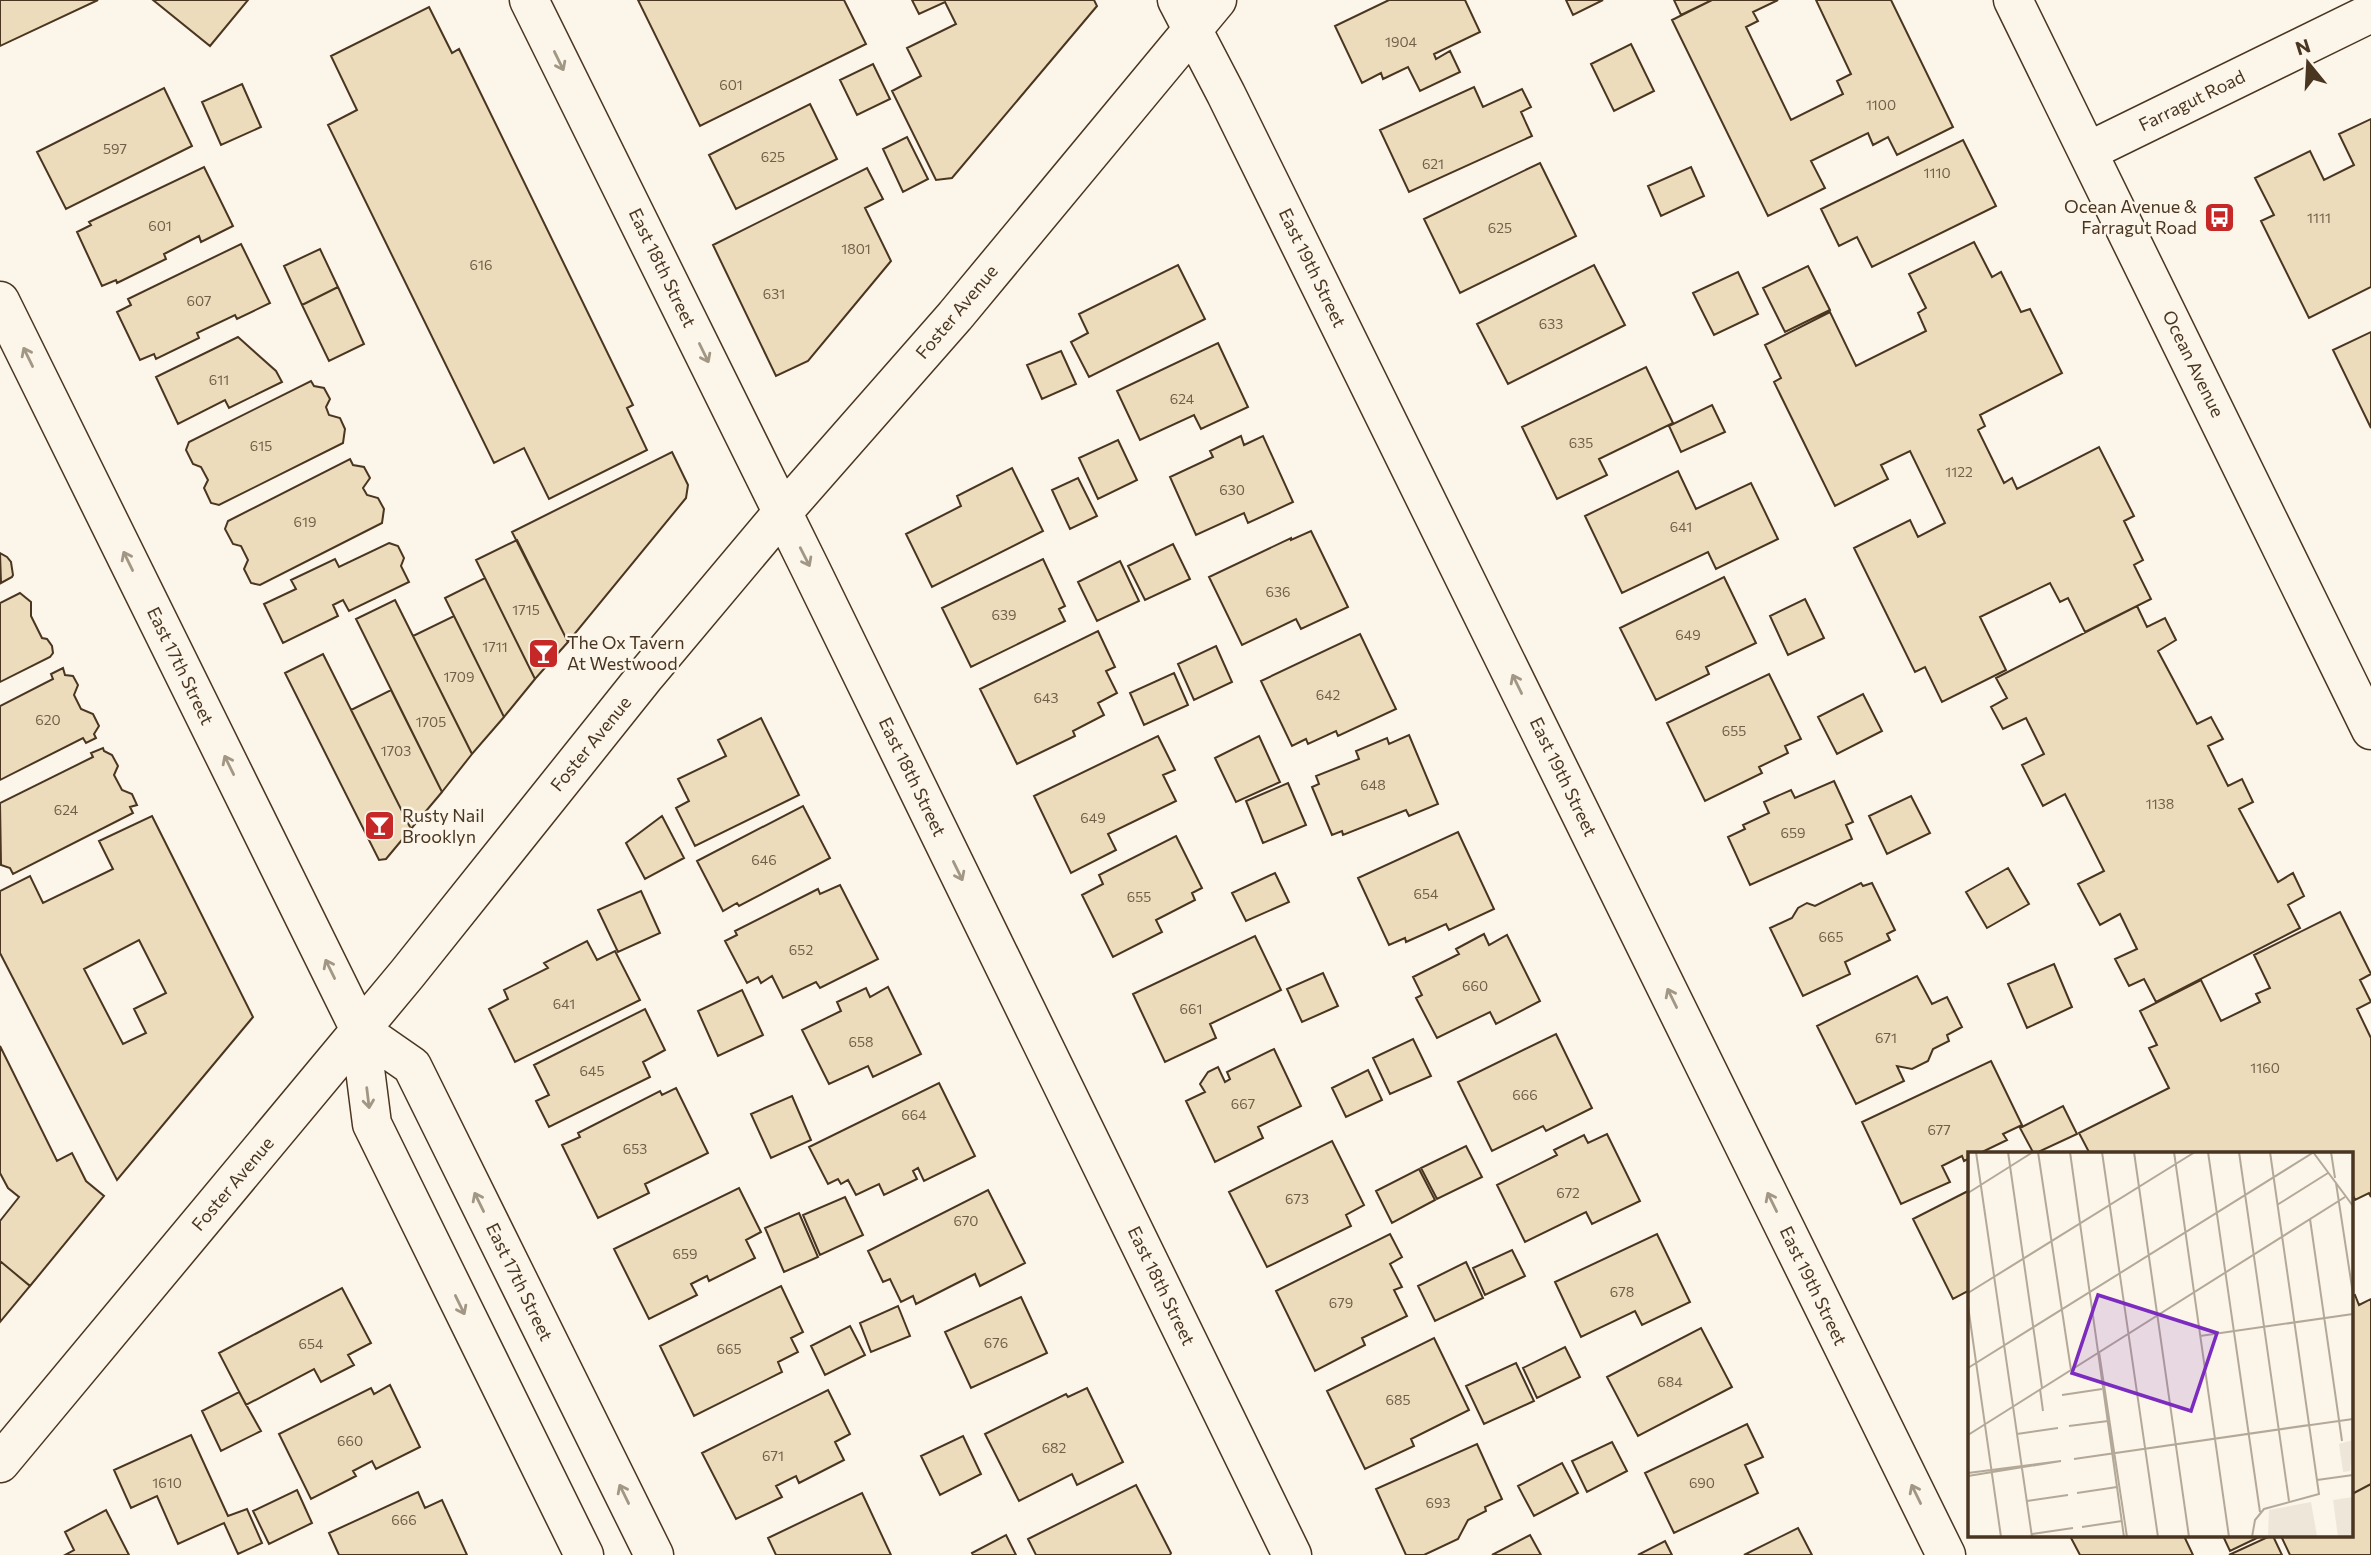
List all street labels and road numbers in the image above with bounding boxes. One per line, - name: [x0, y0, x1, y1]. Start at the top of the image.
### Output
- street label: Farragut Road: [2135, 65, 2248, 135]
- street label: East 18th Street: [625, 204, 701, 331]
- street label: East 19th Street: [1275, 204, 1351, 331]
- street label: Foster Avenue: [911, 260, 1002, 363]
- street label: Ocean Avenue: [2159, 306, 2229, 421]
- street label: East 17th Street: [143, 603, 219, 728]
- street label: Foster Avenue: [545, 691, 635, 795]
- street label: East 18th Street: [875, 713, 951, 840]
- street label: East 19th Street: [1526, 713, 1602, 840]
- street label: Foster Avenue: [187, 1132, 278, 1235]
- street label: East 17th Street: [482, 1219, 558, 1344]
- street label: East 18th Street: [1124, 1222, 1200, 1349]
- street label: East 19th Street: [1776, 1222, 1852, 1349]

